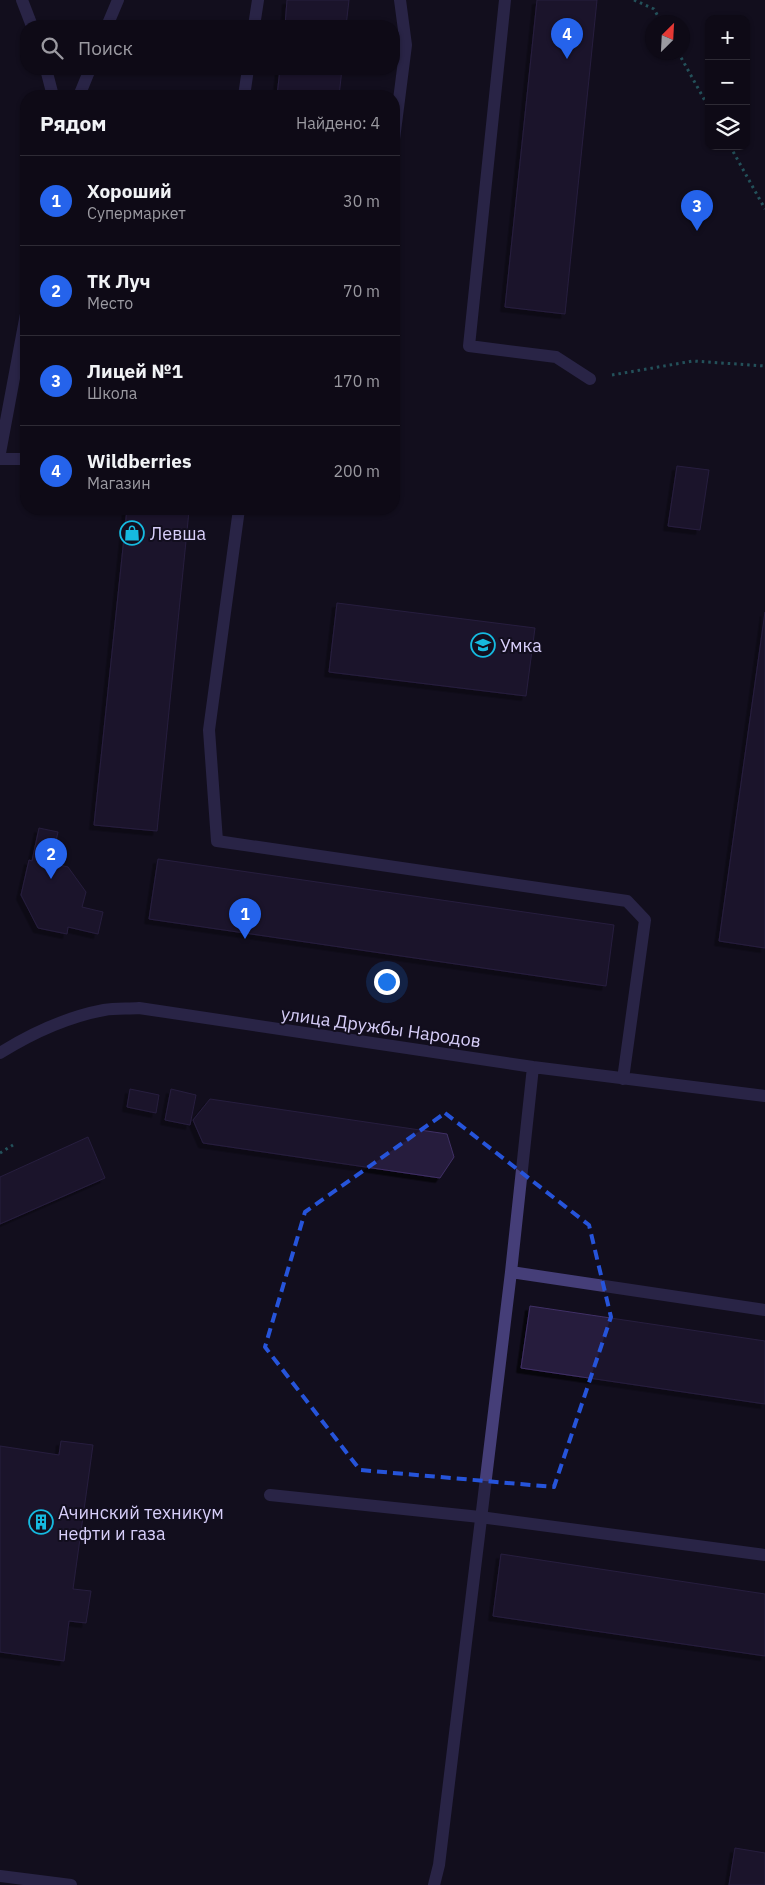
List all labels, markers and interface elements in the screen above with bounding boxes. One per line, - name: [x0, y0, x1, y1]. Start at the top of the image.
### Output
- north arrow: [645, 15, 690, 60]
- map controls: [705, 15, 750, 150]
- button: +: [705, 15, 750, 60]
- pin: 4: [551, 18, 583, 59]
- search box: [20, 20, 400, 75]
- icon: search: [38, 34, 66, 62]
- text: Поиск: [78, 36, 133, 60]
- button: −: [705, 60, 750, 105]
- button: layers: [705, 105, 750, 150]
- text: Рядом: [40, 109, 107, 137]
- text: Найдено: 4: [296, 113, 380, 133]
- text: Хороший: [87, 179, 172, 203]
- pin: 3: [681, 190, 713, 231]
- text: 1: [51, 191, 61, 211]
- text: 30 m: [343, 191, 380, 211]
- text: Супермаркет: [87, 203, 186, 223]
- text: ТК Луч: [87, 269, 151, 293]
- text: 2: [51, 281, 61, 301]
- text: 70 m: [343, 281, 380, 301]
- text: Место: [87, 293, 133, 313]
- text: Лицей №1: [87, 359, 183, 383]
- text: 3: [51, 371, 61, 391]
- text: 170 m: [333, 371, 380, 391]
- text: Школа: [87, 383, 137, 403]
- text: Wildberries: [87, 449, 192, 473]
- text: 4: [51, 461, 61, 481]
- text: 200 m: [333, 461, 380, 481]
- text: Магазин: [87, 473, 151, 493]
- shop icon: Левша: [119, 520, 145, 546]
- place label: Левша: [150, 522, 207, 545]
- school or university icon: Умка: [470, 632, 496, 658]
- place label: Умка: [500, 634, 542, 657]
- pin: 2: [35, 838, 67, 879]
- pin: 1: [229, 898, 261, 939]
- your location: [374, 969, 400, 995]
- street label: улица Дружбы Народов: [280, 1002, 482, 1052]
- place label: Ачинский техникум нефти и газа: [58, 1501, 224, 1545]
- building icon: Ачинский техникум нефти и газа: [28, 1509, 54, 1535]

